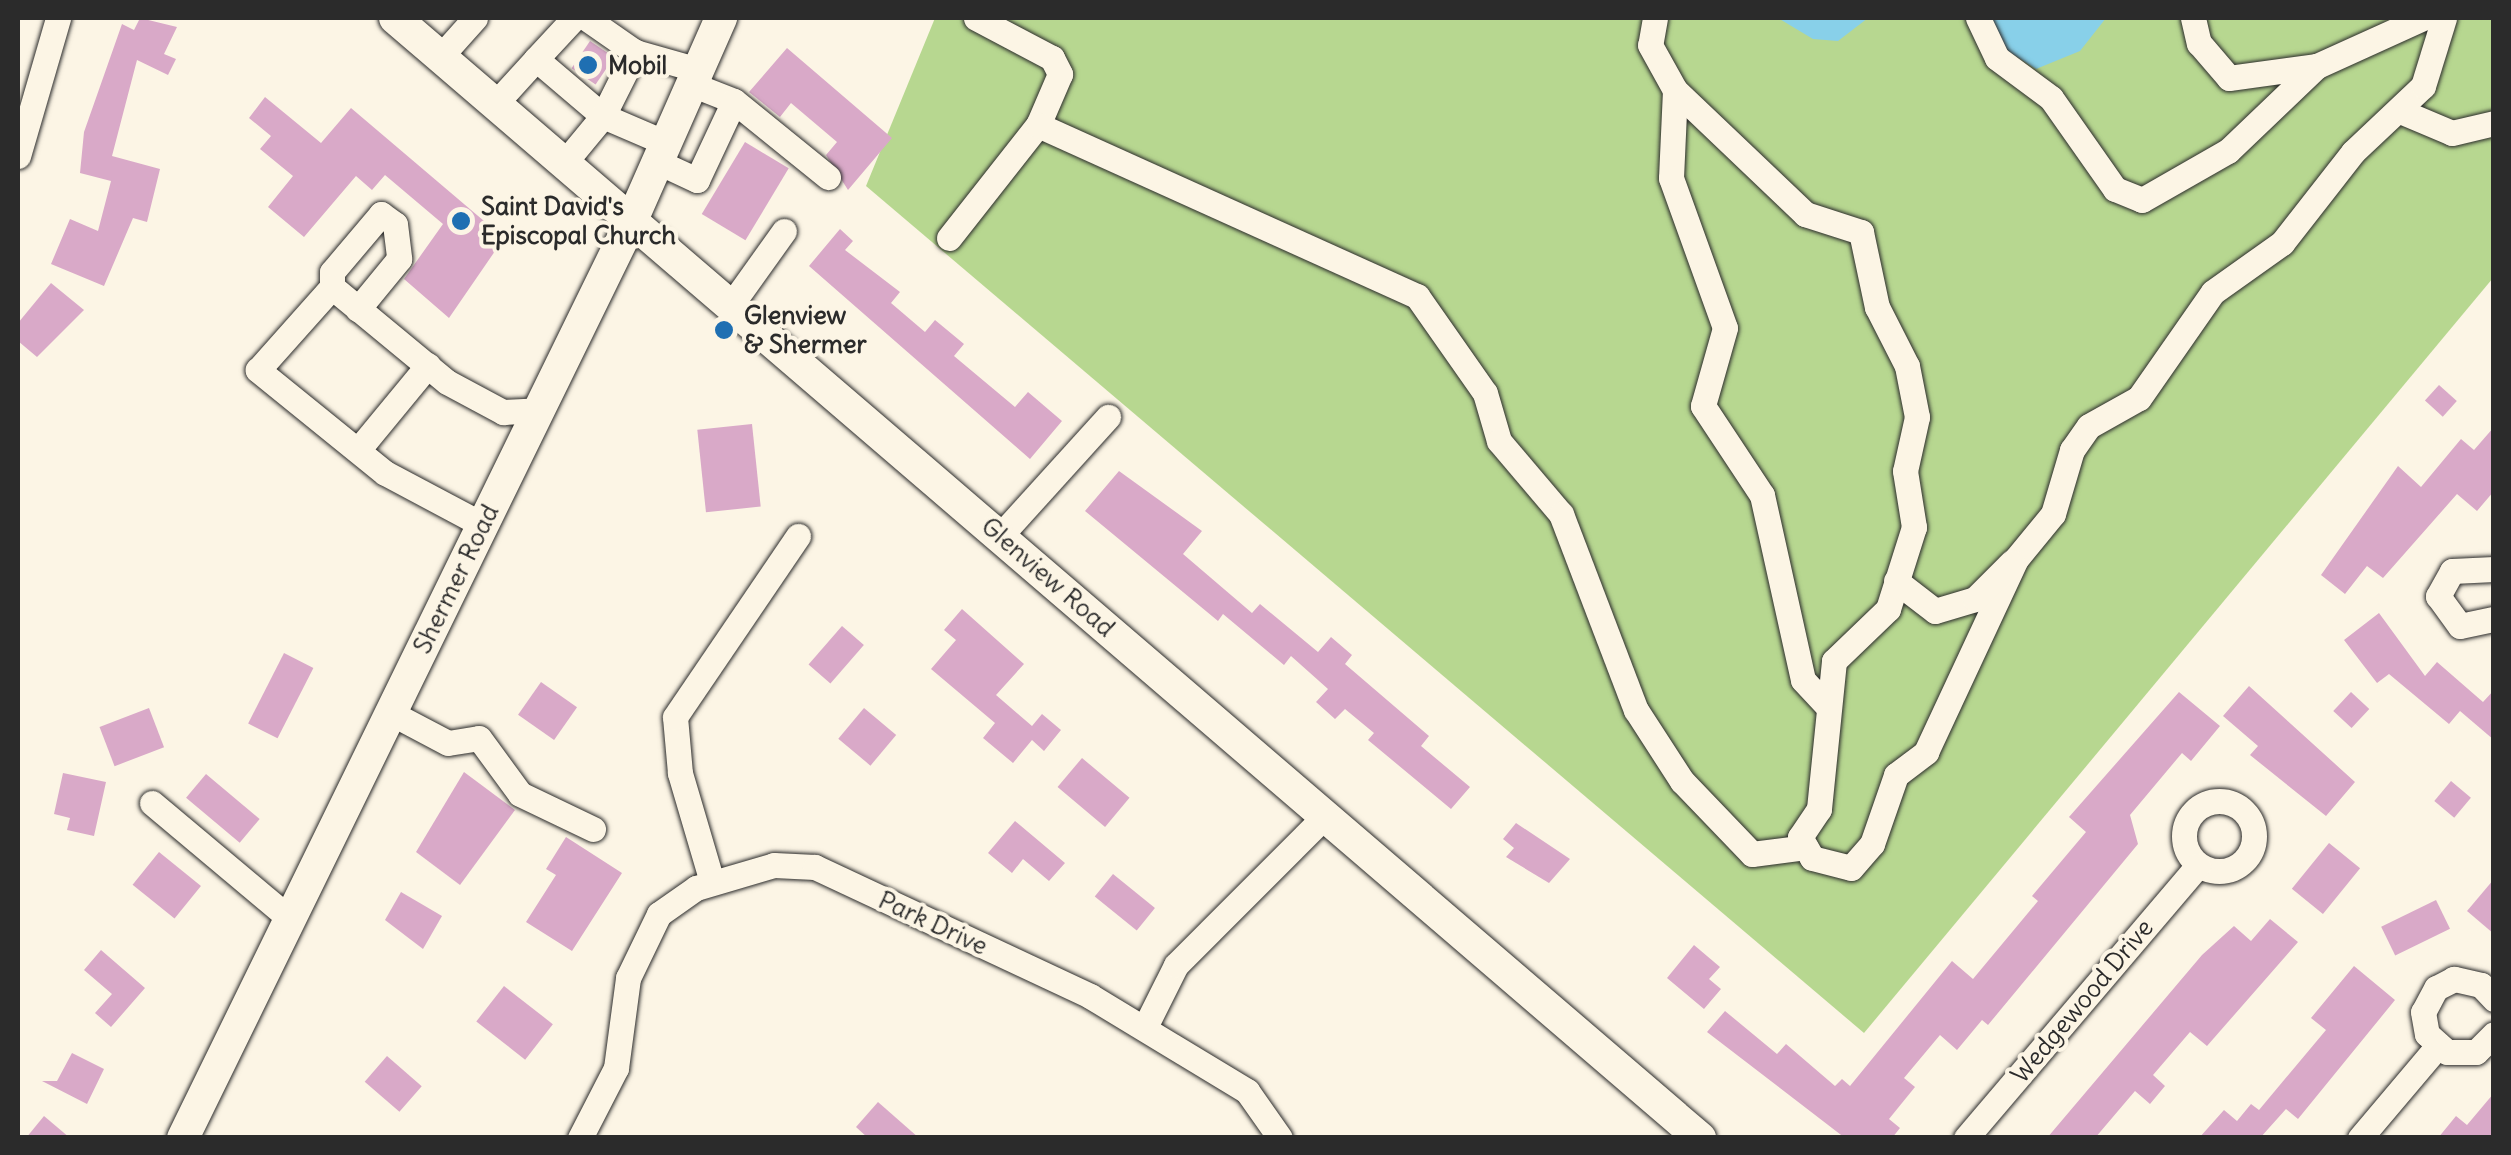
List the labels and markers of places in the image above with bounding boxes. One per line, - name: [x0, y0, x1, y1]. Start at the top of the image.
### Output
- place label: Mobil: [608, 50, 667, 80]
- marker: Mobil: [577, 54, 599, 76]
- place label: Saint David's Episcopal Church: [481, 192, 676, 251]
- marker: Saint David's Episcopal Church: [450, 210, 472, 232]
- place label: Glenview & Shermer: [744, 301, 867, 360]
- marker: Glenview & Shermer: [713, 319, 735, 341]

